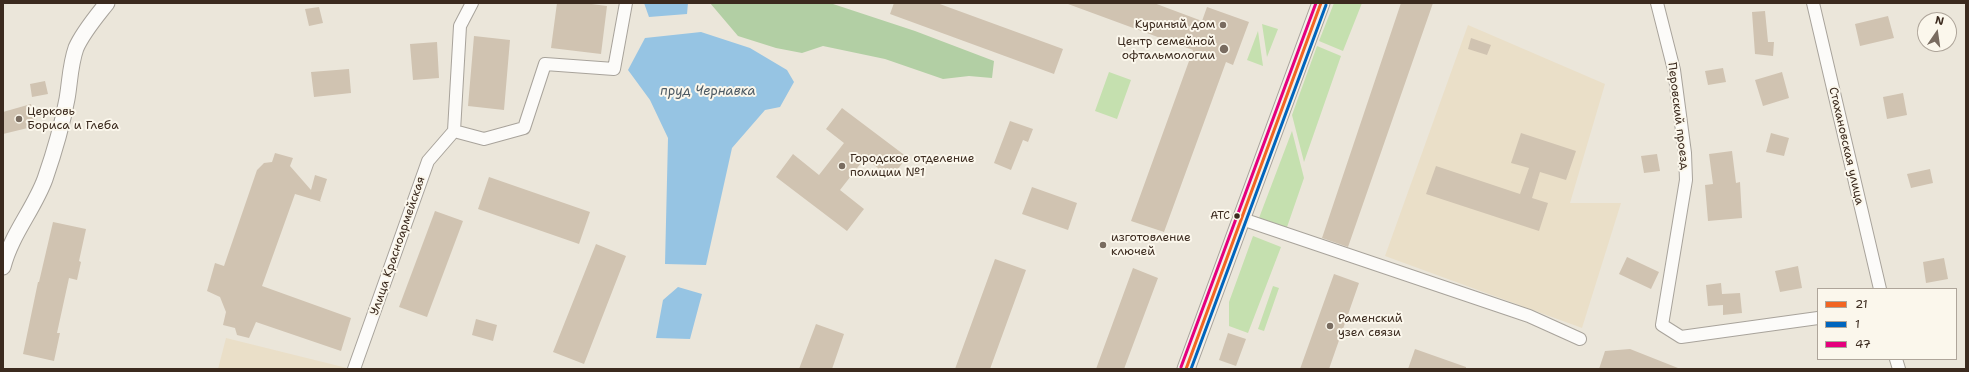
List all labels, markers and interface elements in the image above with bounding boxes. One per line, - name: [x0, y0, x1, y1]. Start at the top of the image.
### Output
- north arrow: [1917, 12, 1957, 52]
- text: N: [1934, 13, 1946, 29]
- place label: Куриный дом: [1135, 18, 1215, 32]
- marker: Куриный дом: [1218, 20, 1228, 30]
- place label: Центр семейной офтальмологии: [1117, 35, 1215, 63]
- marker: Центр семейной офтальмологии: [1218, 43, 1230, 55]
- street label: Перовский проезд: [1664, 62, 1692, 170]
- water label: пруд Чернавка: [660, 84, 756, 100]
- street label: Стахановская улица: [1825, 86, 1867, 206]
- place label: Церковь Бориса и Глеба: [27, 105, 119, 133]
- marker: Церковь Бориса и Глеба: [14, 114, 24, 124]
- place label: Городское отделение полиции №1: [850, 152, 974, 180]
- marker: Городское отделение полиции №1: [837, 161, 847, 171]
- street label: Улица Красноармейская: [367, 175, 429, 317]
- place label: АТС: [1210, 209, 1230, 223]
- marker: АТС: [1232, 211, 1242, 221]
- place label: изготовление ключей: [1111, 231, 1191, 259]
- marker: изготовление ключей: [1098, 240, 1108, 250]
- legend: [1817, 288, 1957, 360]
- text: 21: [1855, 296, 1868, 312]
- place label: Раменский узел связи: [1338, 312, 1403, 340]
- text: 1: [1855, 316, 1860, 332]
- marker: Раменский узел связи: [1325, 321, 1335, 331]
- text: 47: [1855, 336, 1871, 352]

